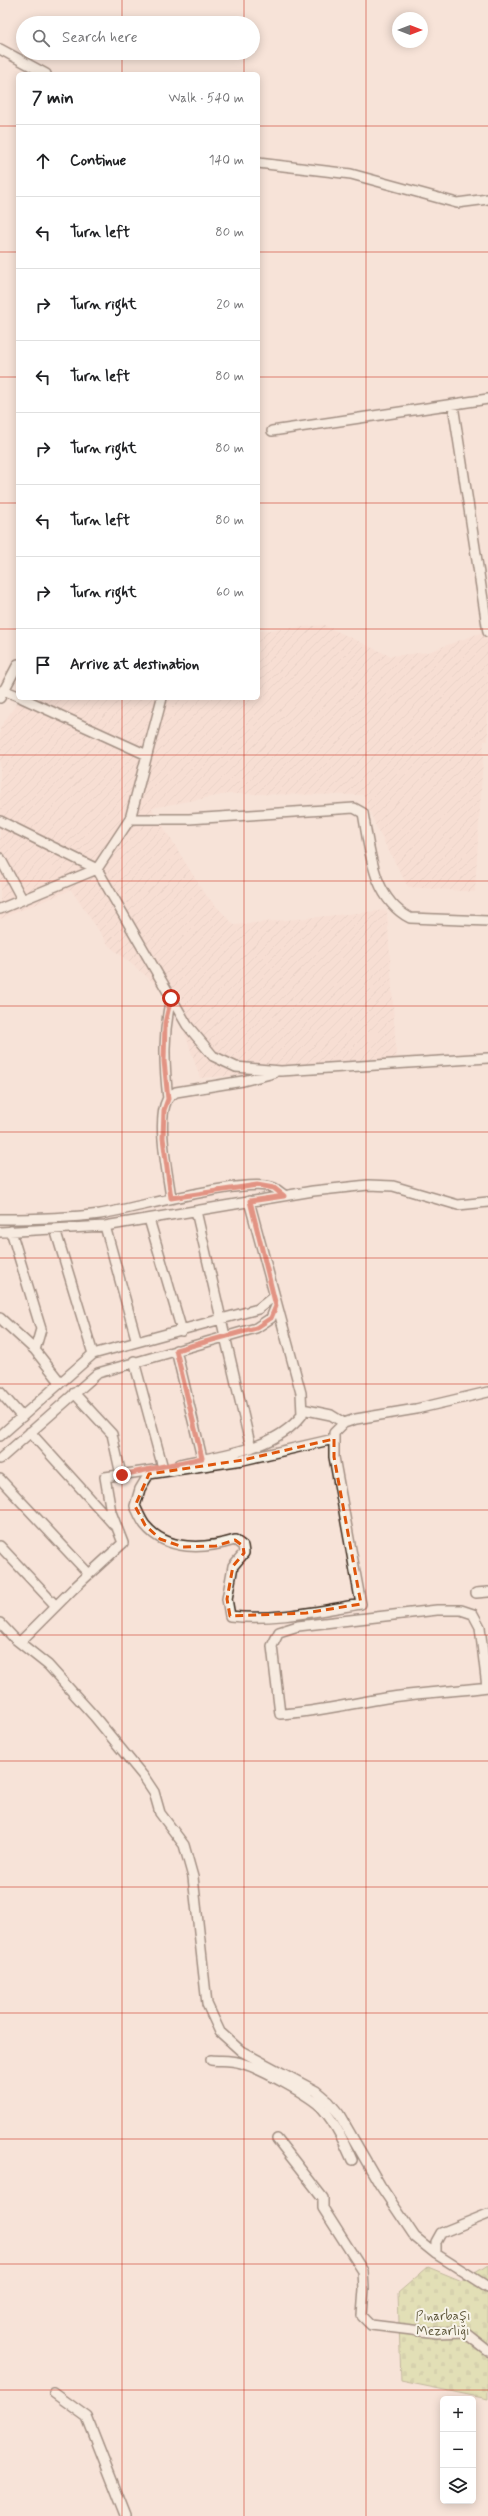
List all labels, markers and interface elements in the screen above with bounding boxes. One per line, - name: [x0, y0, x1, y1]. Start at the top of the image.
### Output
- north arrow: [392, 12, 428, 48]
- search box: [16, 16, 260, 60]
- icon: search: [30, 27, 52, 49]
- text: Search here: [62, 28, 138, 48]
- text: 7 min: [32, 87, 74, 109]
- text: Walk · 540 m: [169, 90, 244, 107]
- icon: ahead: [32, 150, 54, 172]
- text: Continue: [70, 151, 126, 171]
- text: 140 m: [209, 152, 244, 169]
- icon: left: [32, 222, 54, 244]
- text: Turn left: [70, 223, 130, 243]
- text: 80 m: [215, 224, 244, 241]
- icon: right: [32, 294, 54, 316]
- text: Turn right: [70, 295, 137, 315]
- text: 20 m: [216, 296, 244, 313]
- icon: left: [32, 366, 54, 388]
- text: Turn left: [70, 367, 130, 387]
- text: 80 m: [215, 368, 244, 385]
- icon: right: [32, 438, 54, 460]
- text: Turn right: [70, 439, 137, 459]
- text: 80 m: [215, 440, 244, 457]
- icon: left: [32, 510, 54, 532]
- text: Turn left: [70, 511, 130, 531]
- text: 80 m: [215, 512, 244, 529]
- icon: right: [32, 582, 54, 604]
- text: Turn right: [70, 583, 137, 603]
- text: 60 m: [216, 584, 244, 601]
- icon: arrive: [32, 654, 54, 676]
- text: Arrive at destination: [70, 655, 199, 675]
- route start: [162, 989, 180, 1007]
- route end: [113, 1466, 131, 1484]
- park label: Pınarbaşı Mezarlığı: [415, 2308, 471, 2340]
- map controls: [440, 2396, 476, 2504]
- button: +: [440, 2396, 476, 2432]
- button: −: [440, 2432, 476, 2468]
- button: layers: [440, 2468, 476, 2504]

